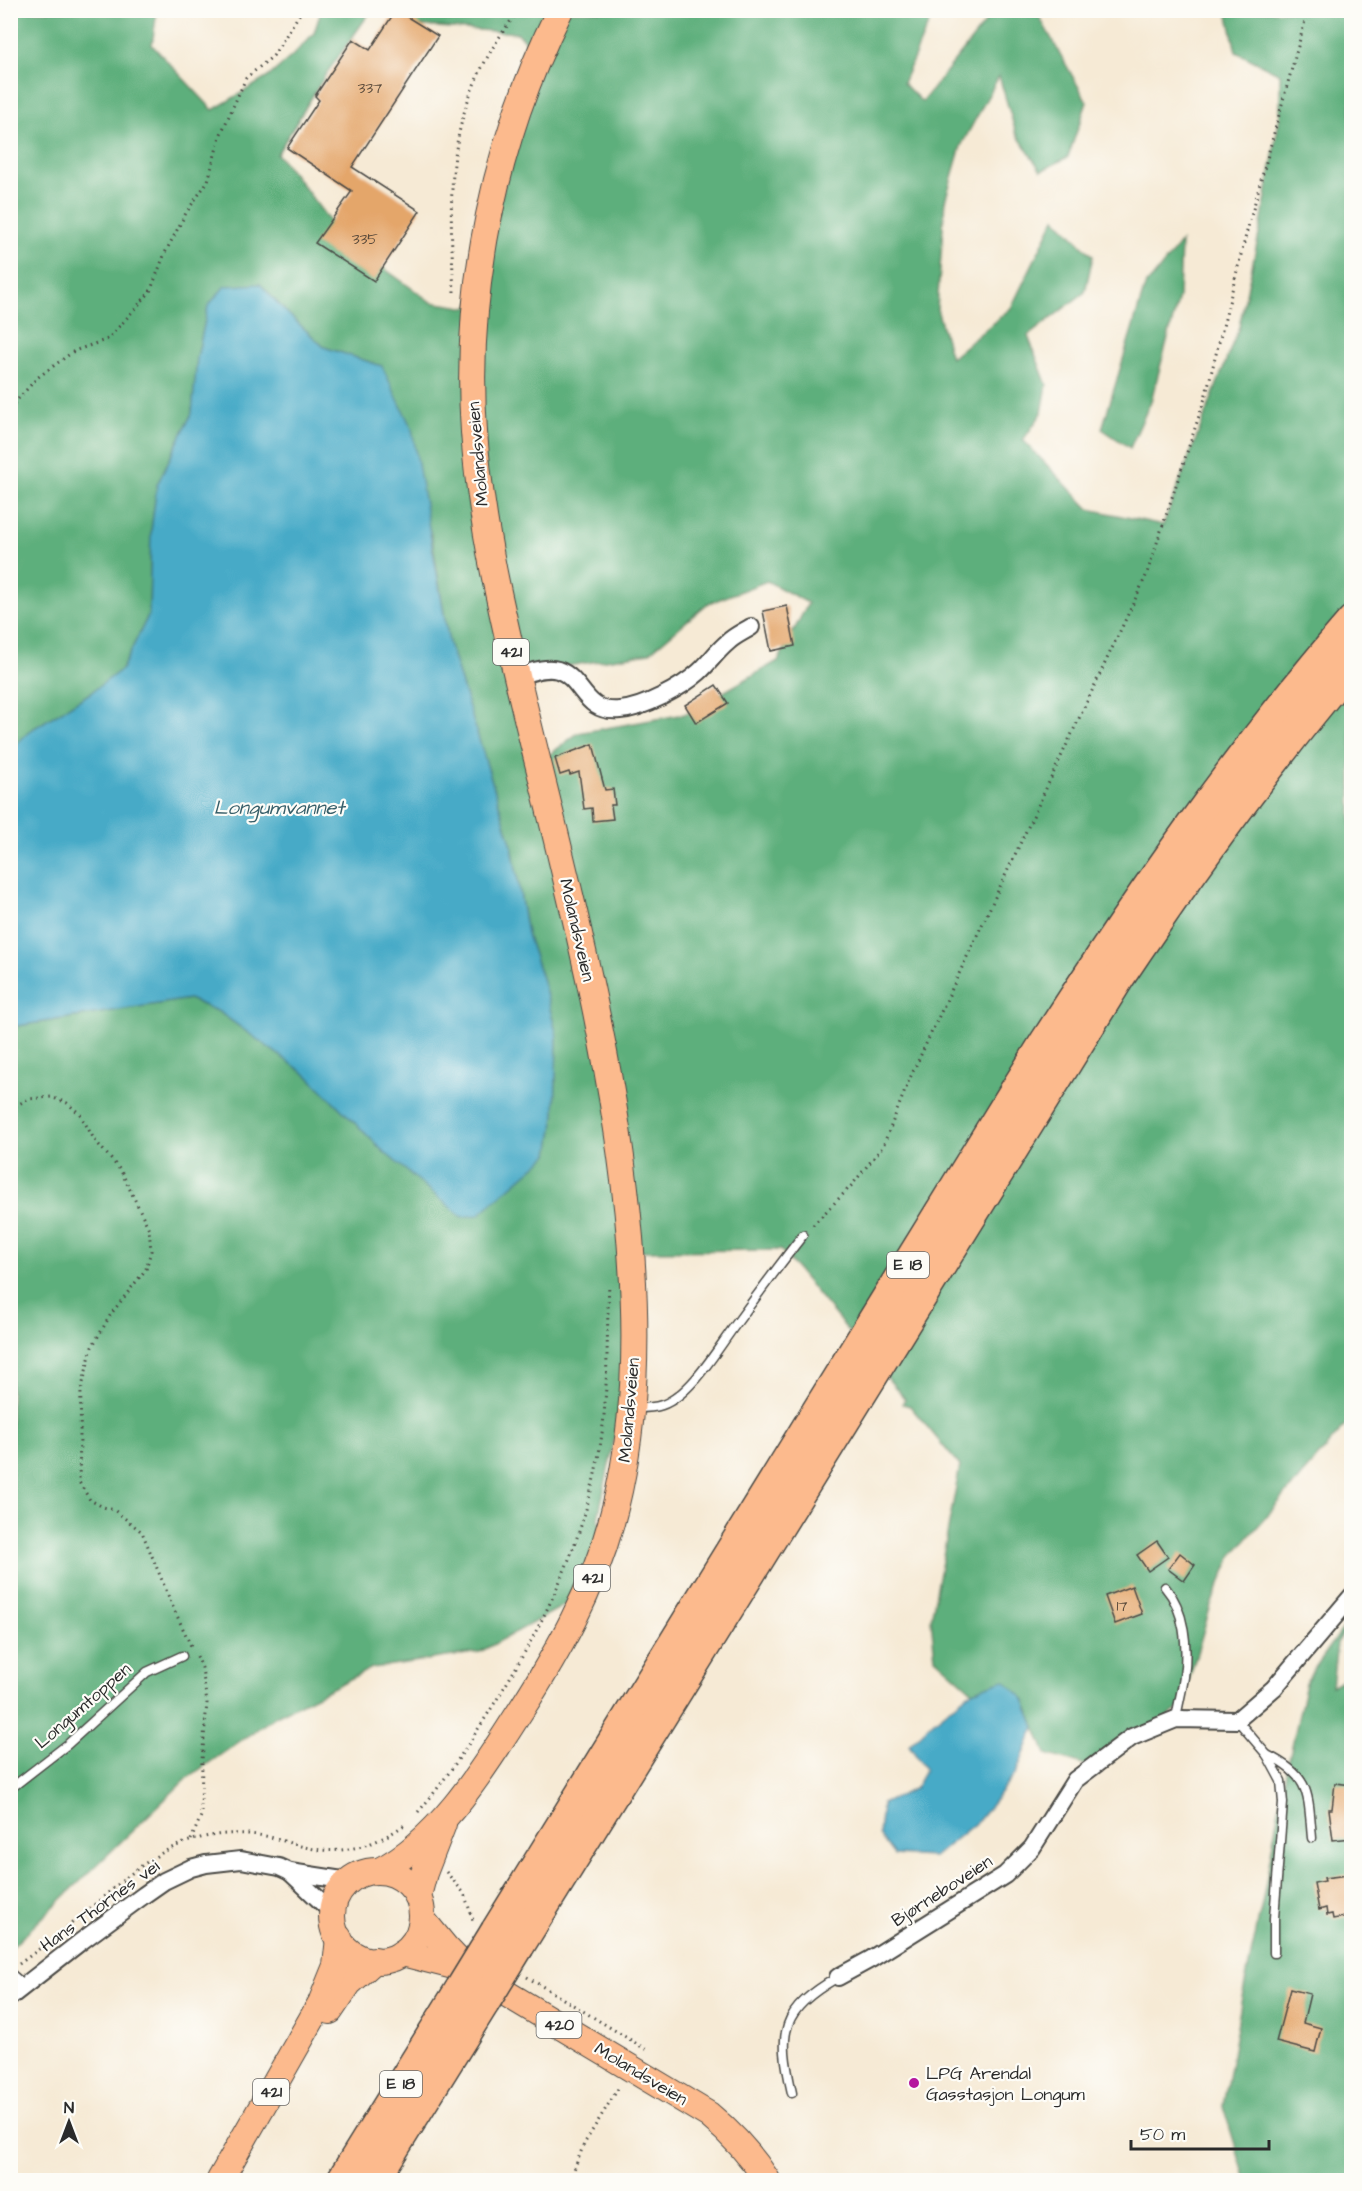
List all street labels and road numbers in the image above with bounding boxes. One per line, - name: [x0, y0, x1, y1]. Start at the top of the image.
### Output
- street label: Molandsveien: [461, 401, 495, 507]
- road number: 421: [493, 639, 529, 665]
- street label: Molandsveien: [553, 876, 601, 984]
- road number: E 18: [887, 1252, 929, 1278]
- street label: Molandsveien: [612, 1357, 646, 1463]
- road number: 421: [574, 1565, 610, 1591]
- street label: Longumtoppen: [29, 1657, 137, 1756]
- street label: Bjørneboveien: [887, 1849, 997, 1933]
- street label: Hans Thornes vei: [35, 1854, 165, 1958]
- road number: 420: [536, 2012, 582, 2038]
- street label: Molandsveien: [590, 2036, 692, 2112]
- road number: E 18: [380, 2071, 422, 2097]
- road number: 421: [253, 2079, 289, 2105]

